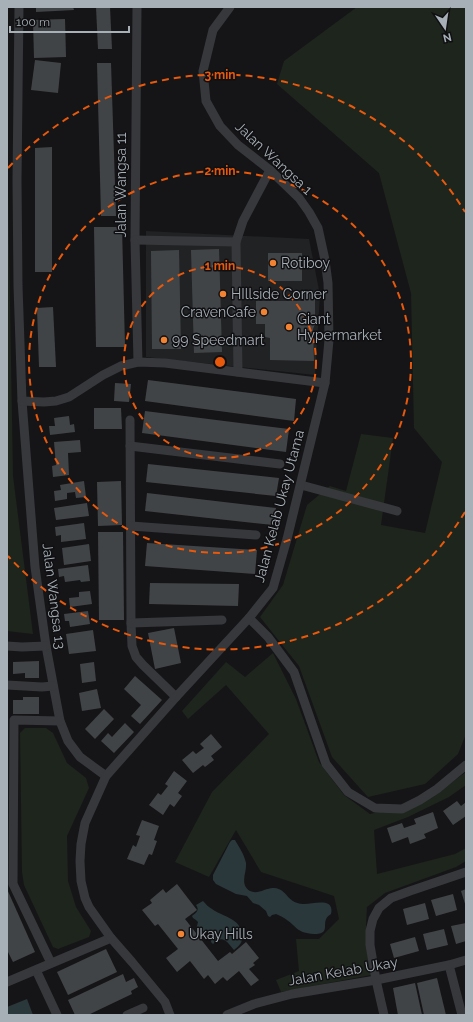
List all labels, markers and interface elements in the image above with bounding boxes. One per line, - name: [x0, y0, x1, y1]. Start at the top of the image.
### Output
- scale bar: [10, 8, 129, 34]
- north arrow: [425, 8, 465, 48]
- text: 100 m: [16, 15, 50, 29]
- text: N: [442, 30, 453, 45]
- text: 3 min: [204, 68, 236, 82]
- street label: Jalan Wangsa 1: [232, 118, 316, 198]
- street label: Jalan Wangsa 11: [113, 132, 129, 238]
- text: 2 min: [204, 164, 236, 178]
- place label: Rotiboy: [281, 255, 331, 271]
- marker: Rotiboy: [268, 258, 278, 268]
- text: 1 min: [205, 259, 235, 273]
- place label: HIllside Corner: [231, 286, 327, 302]
- marker: HIllside Corner: [218, 289, 228, 299]
- place label: CravenCafe: [181, 304, 256, 320]
- marker: CravenCafe: [259, 307, 269, 317]
- place label: Giant Hypermarket: [297, 311, 382, 343]
- marker: Giant Hypermarket: [284, 322, 294, 332]
- place label: 99 Speedmart: [172, 332, 265, 348]
- marker: 99 Speedmart: [159, 335, 169, 345]
- centre of rings: [213, 355, 227, 369]
- street label: Jalan Kelab Ukay Utama: [251, 428, 307, 584]
- street label: Jalan Wangsa 13: [40, 542, 68, 650]
- place label: Ukay Hills: [189, 926, 253, 942]
- marker: Ukay Hills: [176, 929, 186, 939]
- street label: Jalan Kelab Ukay: [287, 953, 399, 988]

